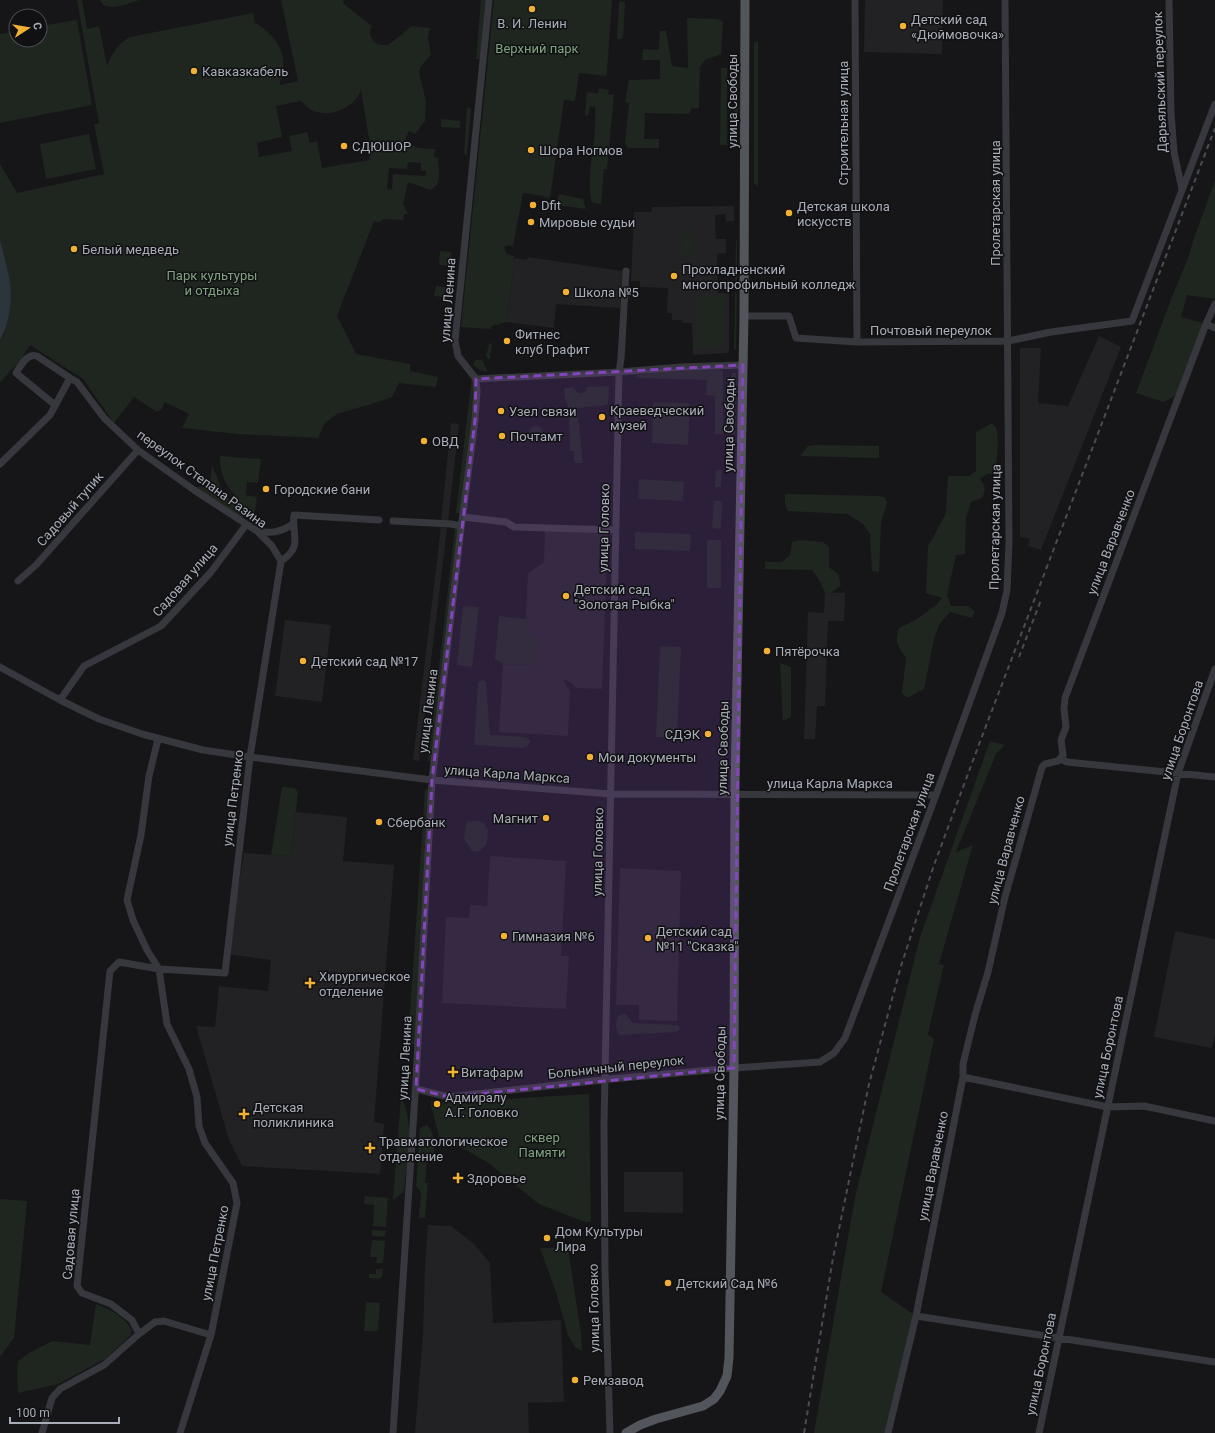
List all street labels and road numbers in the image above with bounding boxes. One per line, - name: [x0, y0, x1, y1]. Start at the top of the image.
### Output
- street label: Дарьяльский переулок: [1150, 11, 1170, 153]
- street label: улица Свободы: [725, 54, 740, 148]
- street label: Строительная улица: [836, 61, 851, 185]
- street label: Пролетарская улица: [988, 140, 1003, 266]
- street label: улица Ленина: [438, 257, 458, 343]
- street label: Почтовый переулок: [870, 323, 992, 338]
- street label: улица Свободы: [721, 378, 737, 472]
- street label: переулок Степана Разина: [134, 427, 270, 531]
- street label: Пролетарская улица: [986, 464, 1004, 590]
- street label: Садовый тупик: [34, 469, 106, 549]
- street label: улица Головко: [596, 483, 612, 573]
- street label: улица Варавченко: [1084, 487, 1138, 597]
- street label: Садовая улица: [149, 541, 221, 619]
- street label: улица Ленина: [415, 668, 441, 754]
- street label: улица Боронтова: [1158, 678, 1206, 782]
- street label: улица Свободы: [715, 701, 731, 795]
- street label: улица Петренко: [220, 749, 246, 847]
- street label: улица Карла Маркса: [444, 762, 570, 786]
- street label: Пролетарская улица: [880, 770, 938, 894]
- street label: улица Карла Маркса: [767, 776, 893, 791]
- street label: улица Варавченко: [984, 794, 1028, 906]
- street label: улица Головко: [590, 807, 606, 897]
- street label: улица Боронтова: [1090, 994, 1126, 1100]
- street label: улица Ленина: [395, 1015, 415, 1101]
- street label: улица Свободы: [712, 1026, 728, 1120]
- street label: Больничный переулок: [547, 1052, 685, 1082]
- street label: улица Варавченко: [915, 1110, 951, 1222]
- street label: Садовая улица: [60, 1188, 82, 1280]
- street label: улица Петренко: [198, 1204, 232, 1302]
- street label: улица Головко: [586, 1263, 602, 1353]
- street label: улица Боронтова: [1023, 1311, 1059, 1417]

